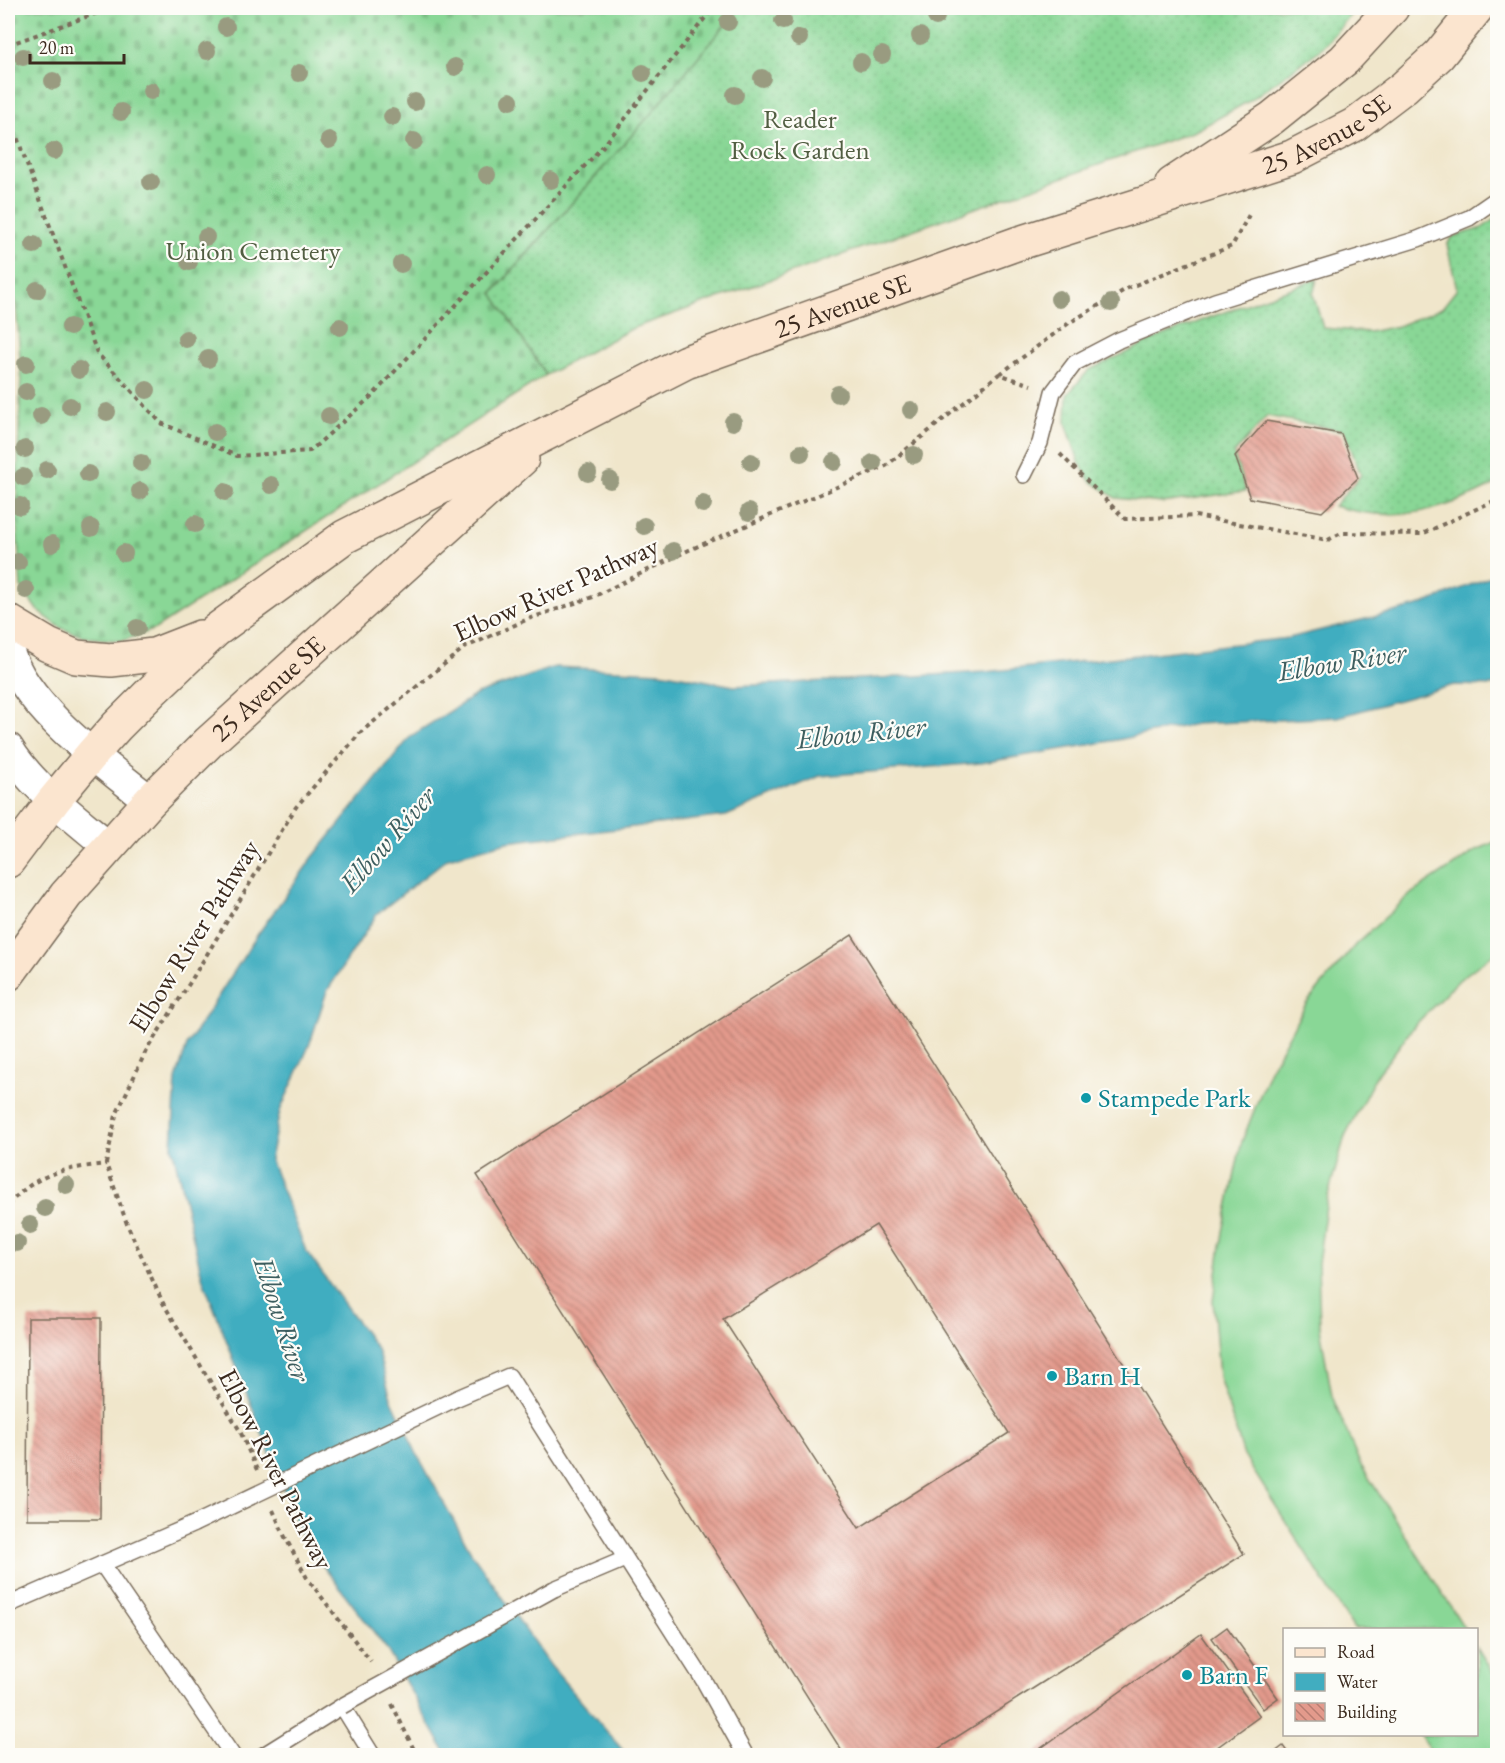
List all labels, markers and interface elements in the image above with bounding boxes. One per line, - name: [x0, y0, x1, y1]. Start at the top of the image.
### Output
- scale bar: [30, 27, 124, 65]
- text: 20 m: [39, 36, 74, 59]
- street label: 25 Avenue SE: [1257, 86, 1397, 182]
- park label: Reader Rock Garden: [730, 101, 870, 167]
- park label: Union Cemetery: [166, 233, 341, 268]
- street label: 25 Avenue SE: [769, 265, 915, 346]
- street label: Elbow River Pathway: [448, 528, 664, 649]
- street label: 25 Avenue SE: [203, 628, 332, 749]
- water label: Elbow River: [1274, 633, 1410, 689]
- water label: Elbow River: [794, 707, 928, 757]
- water label: Elbow River: [330, 777, 444, 900]
- street label: Elbow River Pathway: [120, 833, 267, 1039]
- place label: Stampede Park: [1098, 1080, 1251, 1115]
- marker: Stampede Park: [1079, 1091, 1093, 1105]
- water label: Elbow River: [246, 1251, 320, 1387]
- place label: Barn H: [1064, 1358, 1141, 1393]
- street label: Elbow River Pathway: [211, 1362, 342, 1575]
- marker: Barn H: [1045, 1369, 1059, 1383]
- legend: [1283, 1628, 1478, 1736]
- text: Road: [1337, 1640, 1376, 1663]
- place label: Barn F: [1199, 1657, 1268, 1692]
- marker: Barn F: [1180, 1668, 1194, 1682]
- text: Water: [1337, 1670, 1378, 1693]
- text: Building: [1337, 1700, 1397, 1723]

